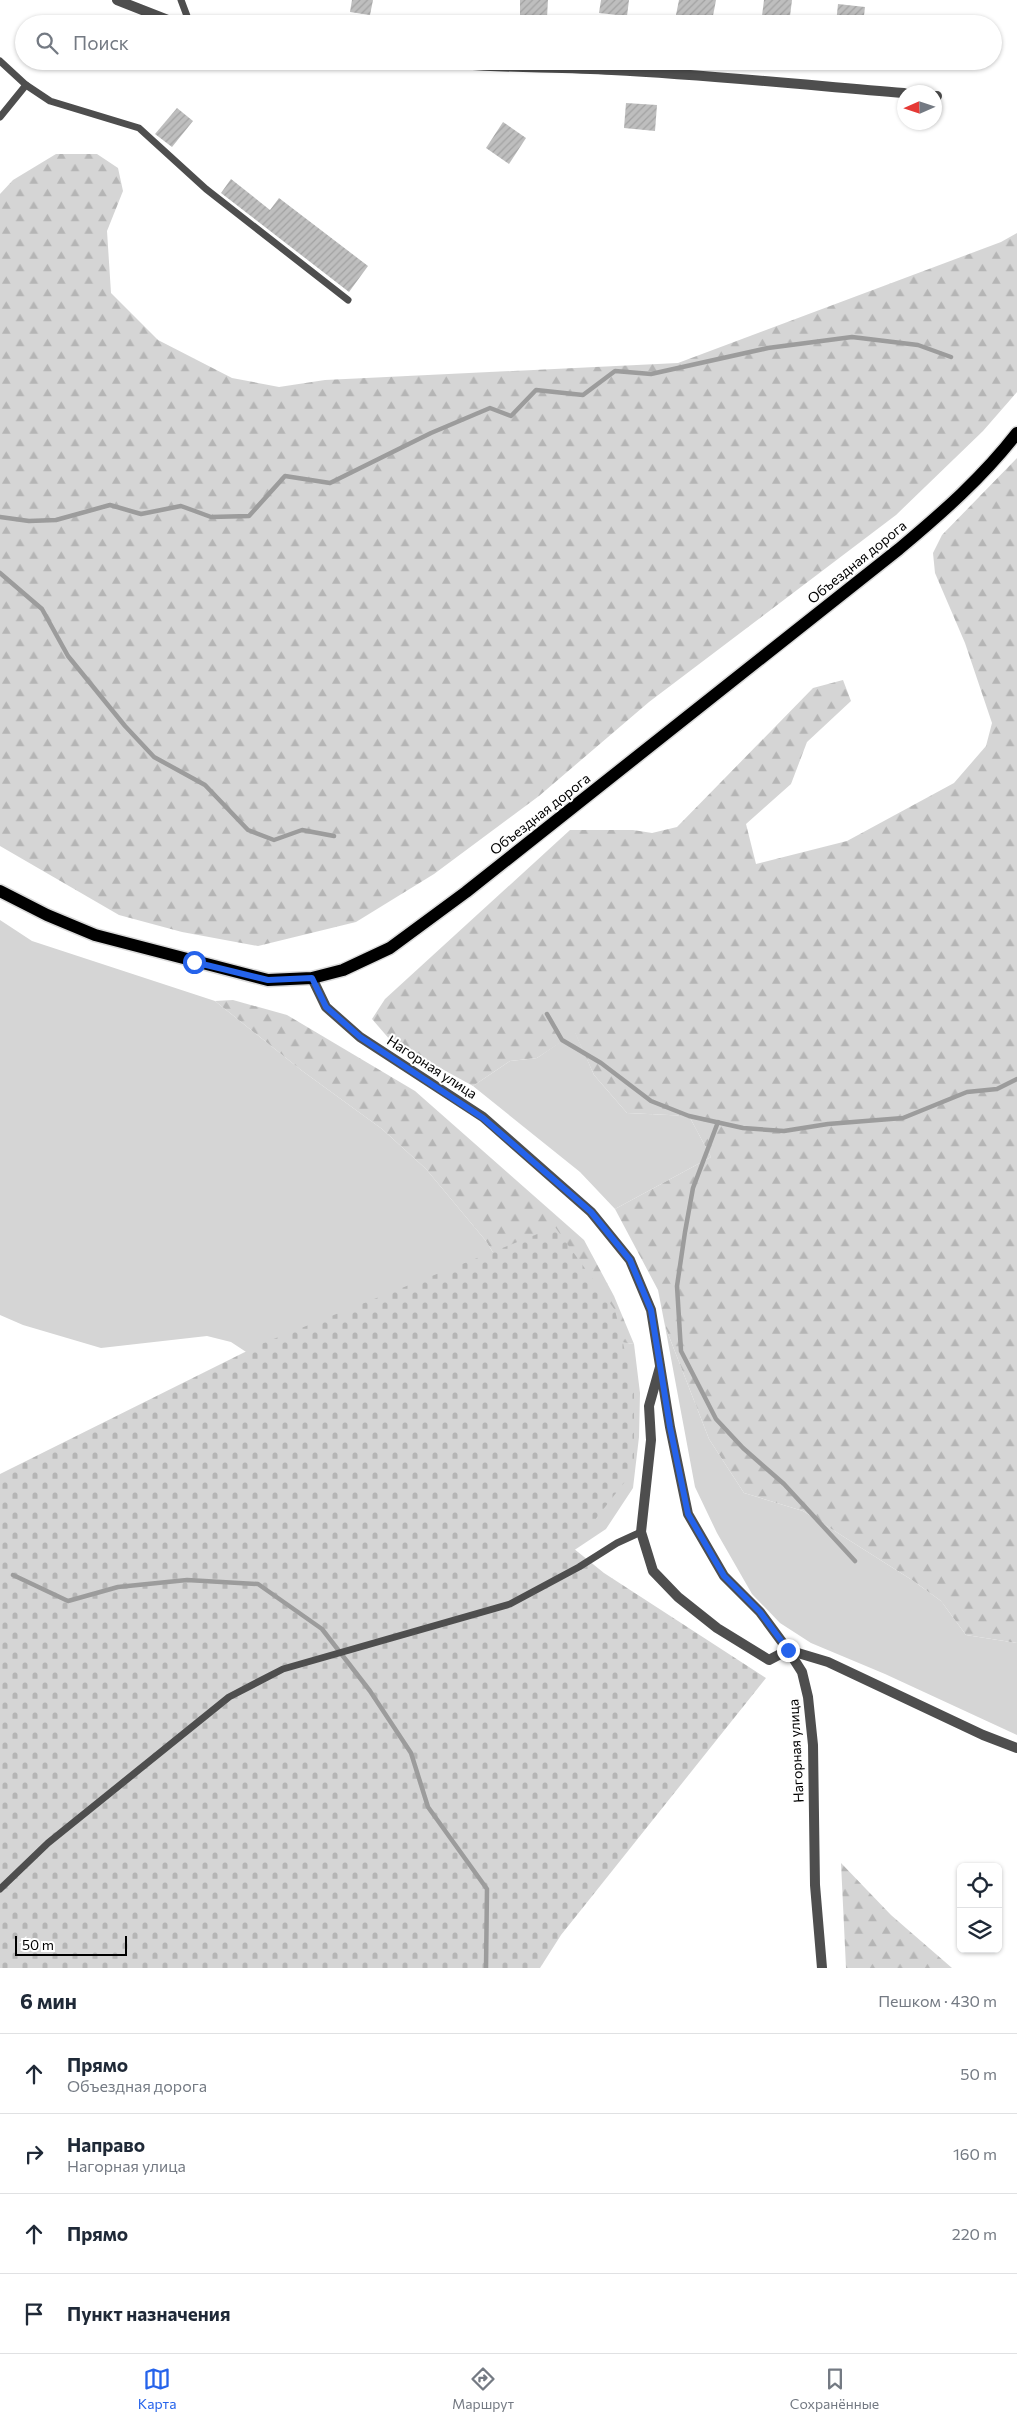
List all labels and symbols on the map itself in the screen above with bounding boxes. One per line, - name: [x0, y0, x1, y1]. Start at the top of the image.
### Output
- north arrow: [897, 85, 942, 130]
- street label: Объездная дорога: [804, 516, 910, 607]
- street label: Объездная дорога: [486, 769, 593, 858]
- route start: [183, 951, 206, 974]
- street label: Нагорная улица: [384, 1031, 480, 1102]
- route end: [777, 1639, 800, 1662]
- street label: Нагорная улица: [784, 1699, 807, 1803]
- scale bar: [15, 1933, 128, 1956]

